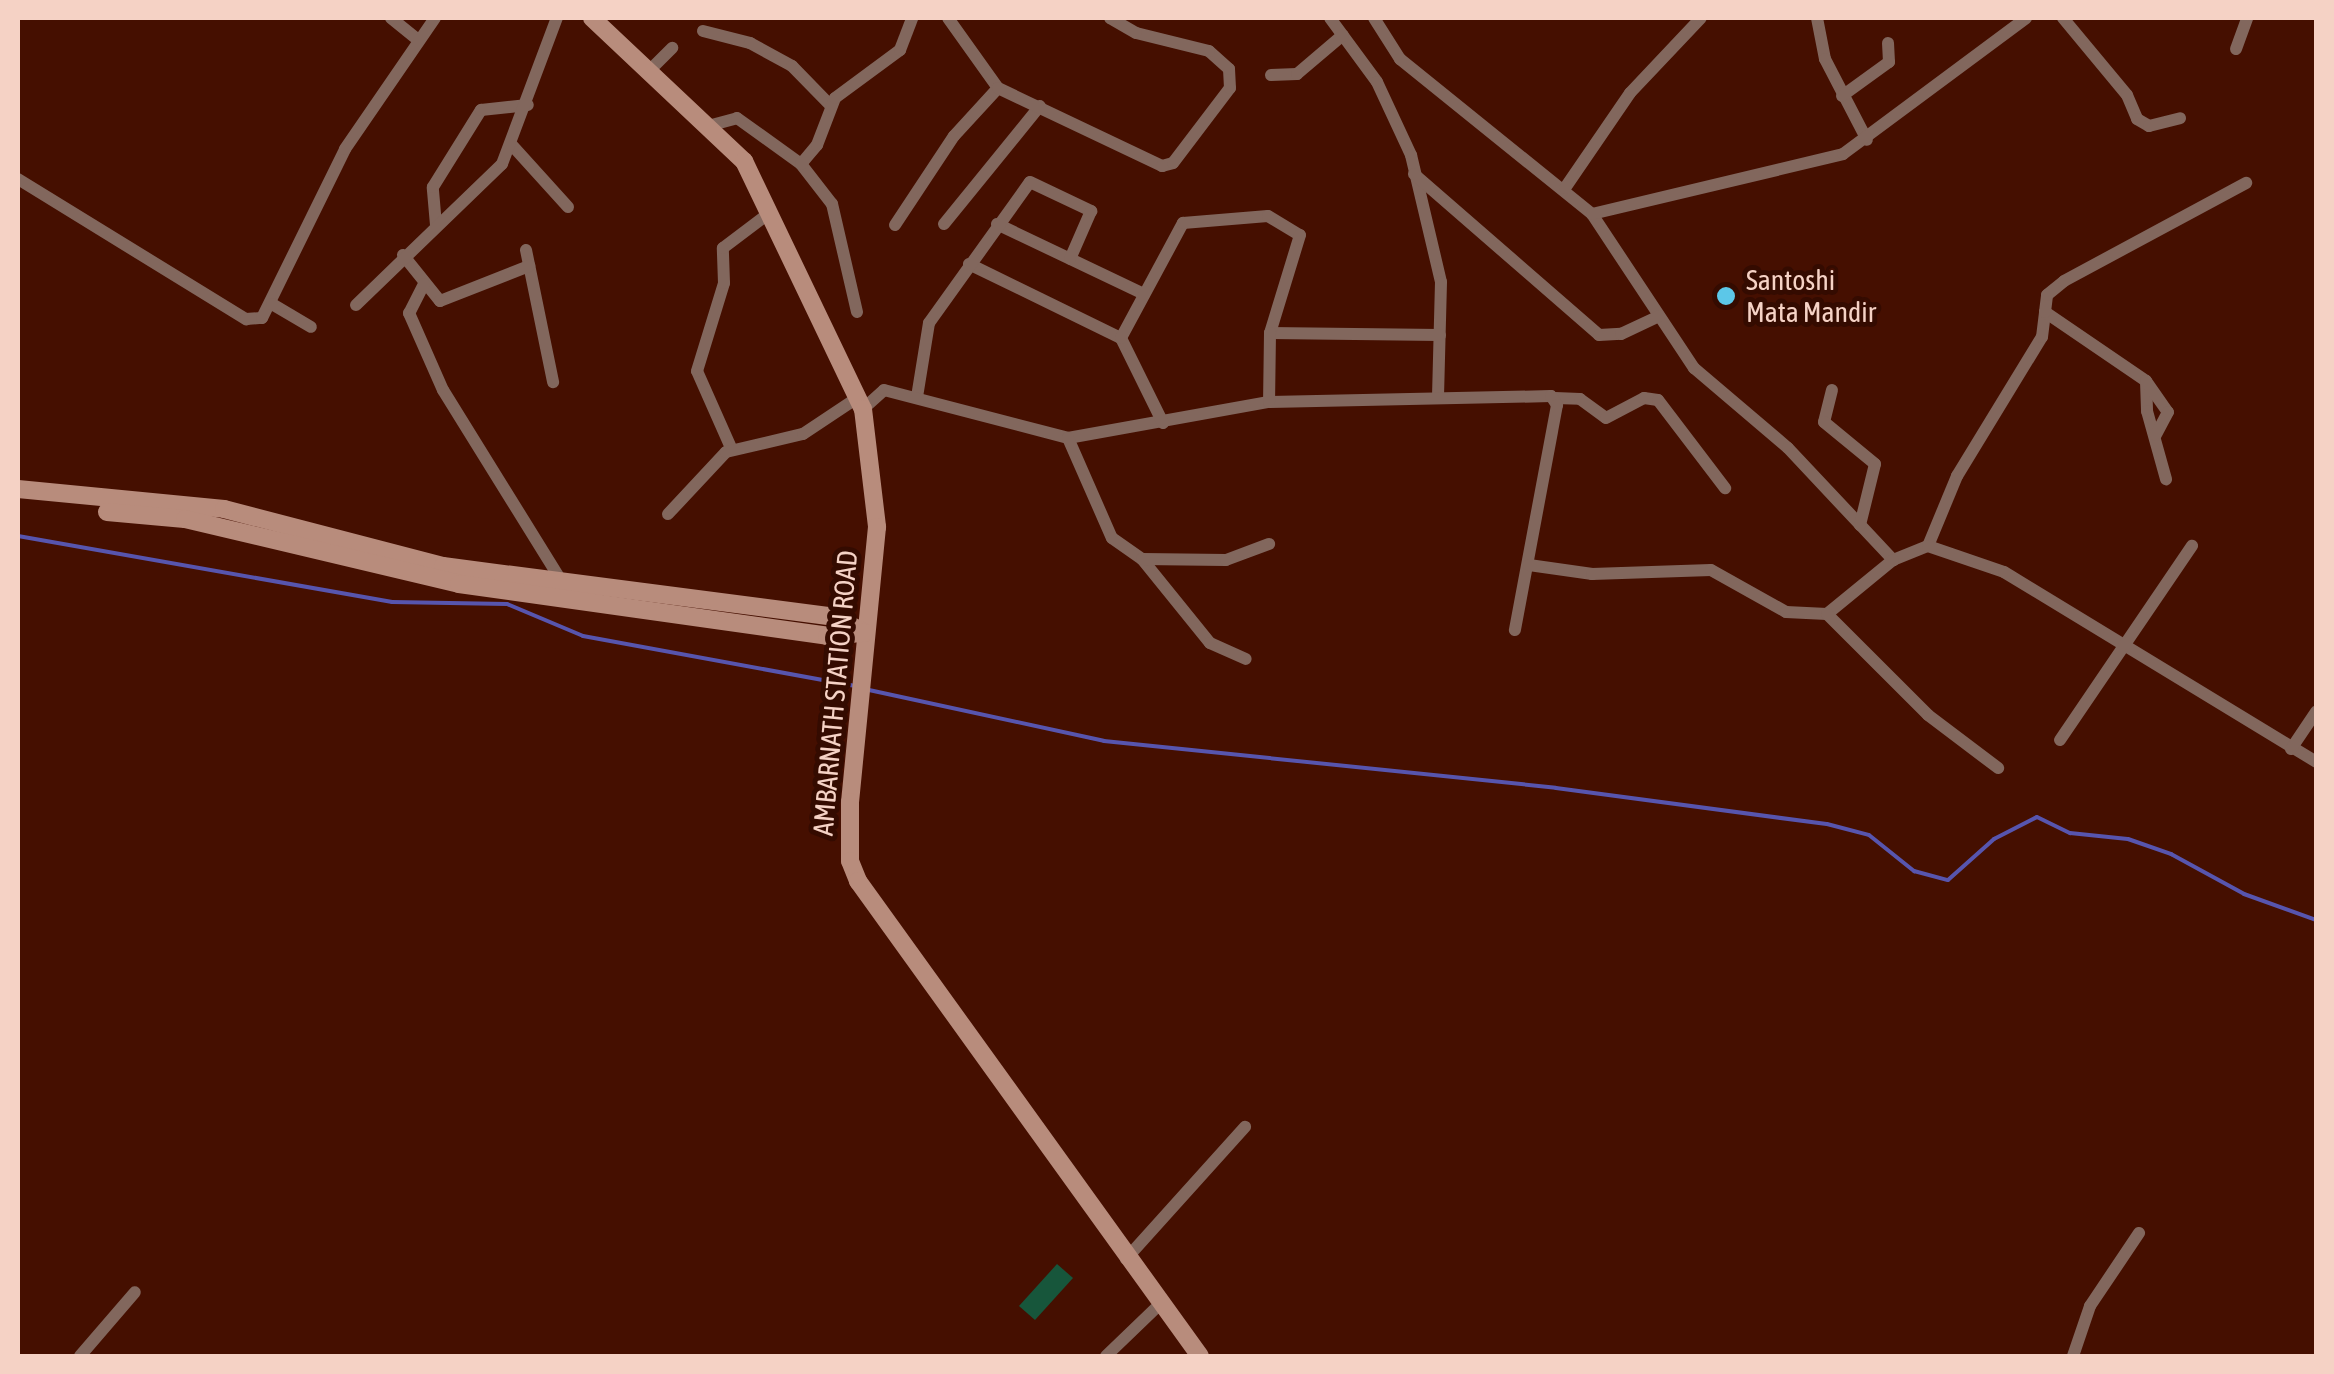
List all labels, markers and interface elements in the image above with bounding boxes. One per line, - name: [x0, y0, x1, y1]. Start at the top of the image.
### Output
- place label: Santoshi Mata Mandir: [1746, 263, 1876, 329]
- marker: Santoshi Mata Mandir: [1715, 285, 1737, 307]
- street label: AMBARNATH STATION ROAD: [806, 549, 864, 837]

